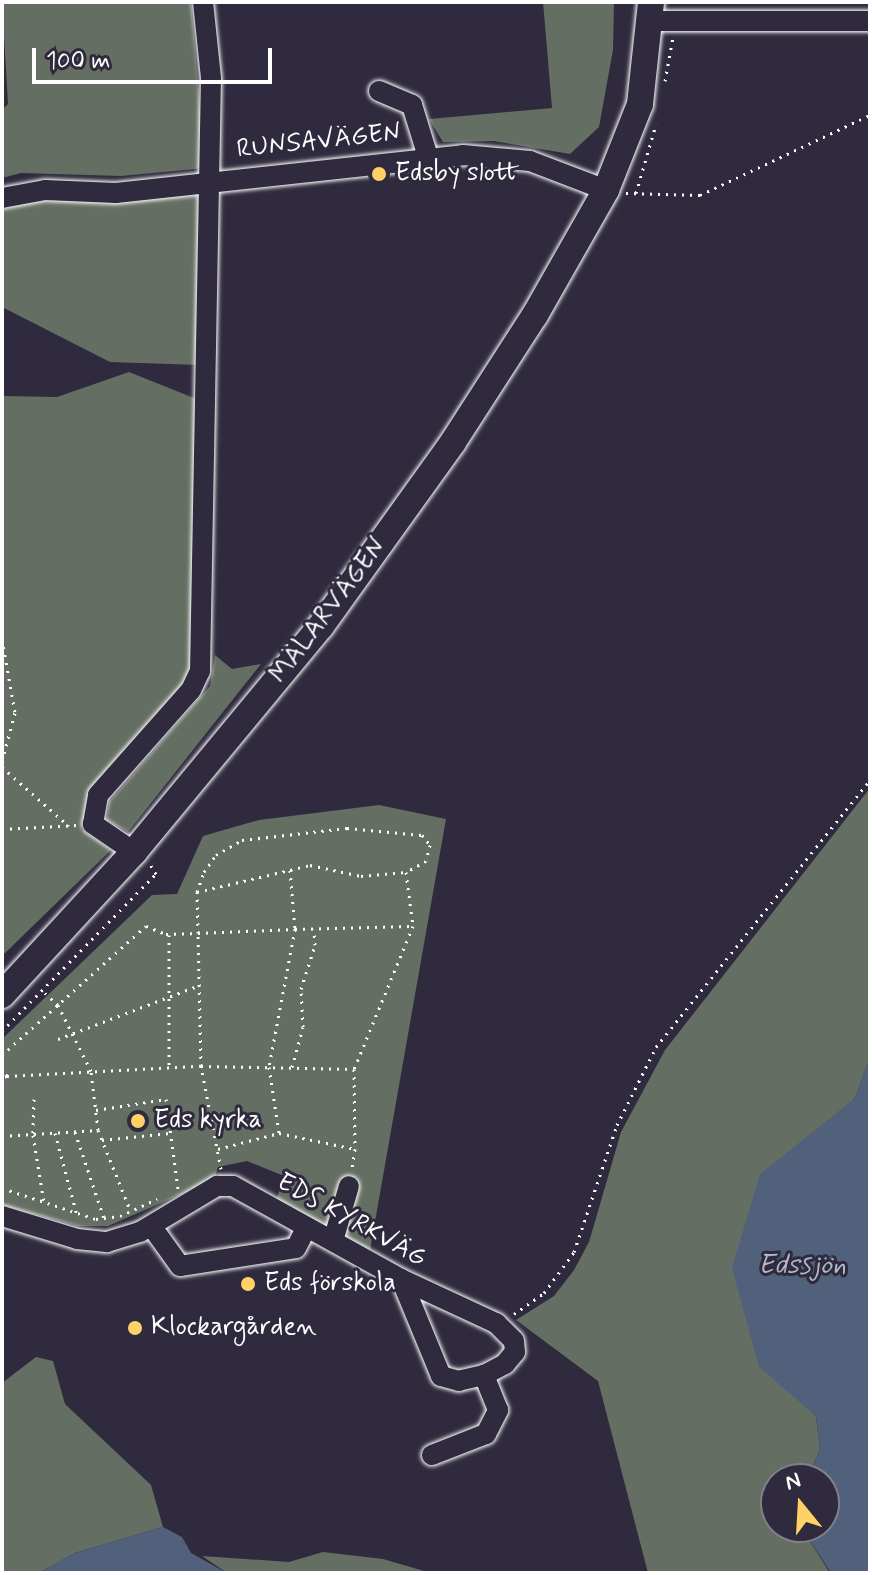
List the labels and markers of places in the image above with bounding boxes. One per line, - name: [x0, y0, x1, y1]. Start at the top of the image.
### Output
- place label: Edsby slott: [395, 158, 521, 190]
- marker: Edsby slott: [370, 165, 388, 183]
- place label: Eds kyrka: [154, 1105, 265, 1137]
- marker: Eds kyrka: [129, 1112, 147, 1130]
- place label: Eds förskola: [264, 1268, 397, 1300]
- marker: Eds förskola: [239, 1275, 257, 1293]
- place label: Klockargården: [151, 1312, 317, 1344]
- marker: Klockargården: [126, 1319, 144, 1337]

